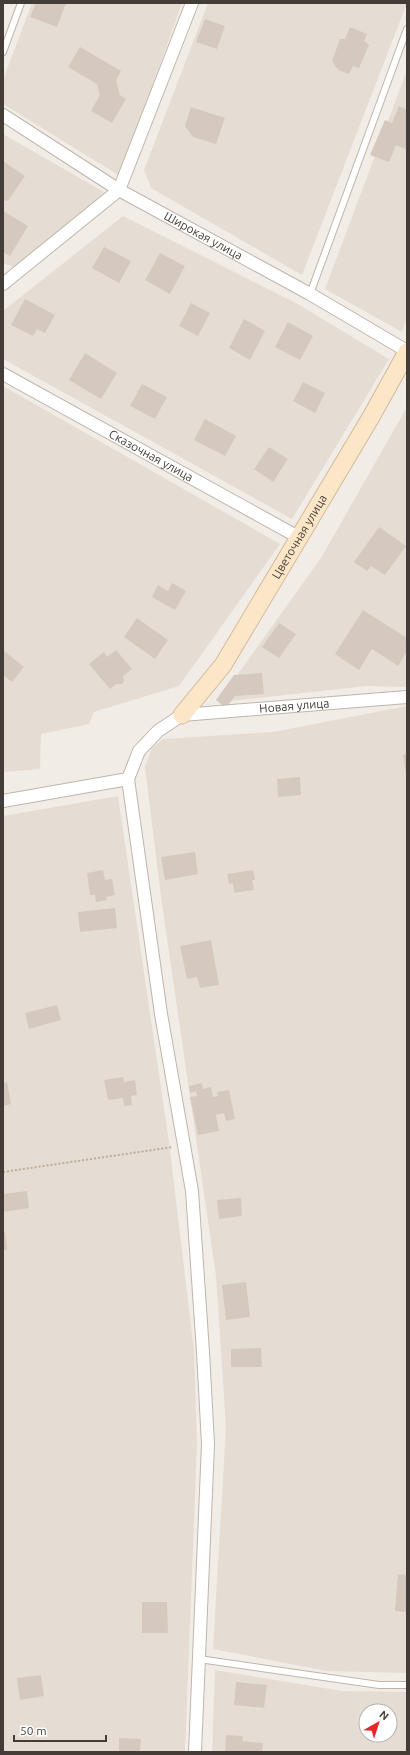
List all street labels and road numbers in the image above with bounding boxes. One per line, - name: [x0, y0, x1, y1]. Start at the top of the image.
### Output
- street label: Широкая улица: [162, 209, 245, 262]
- street label: Сказочная улица: [107, 427, 196, 484]
- street label: Цветочная улица: [269, 492, 329, 581]
- street label: Новая улица: [259, 696, 330, 715]

